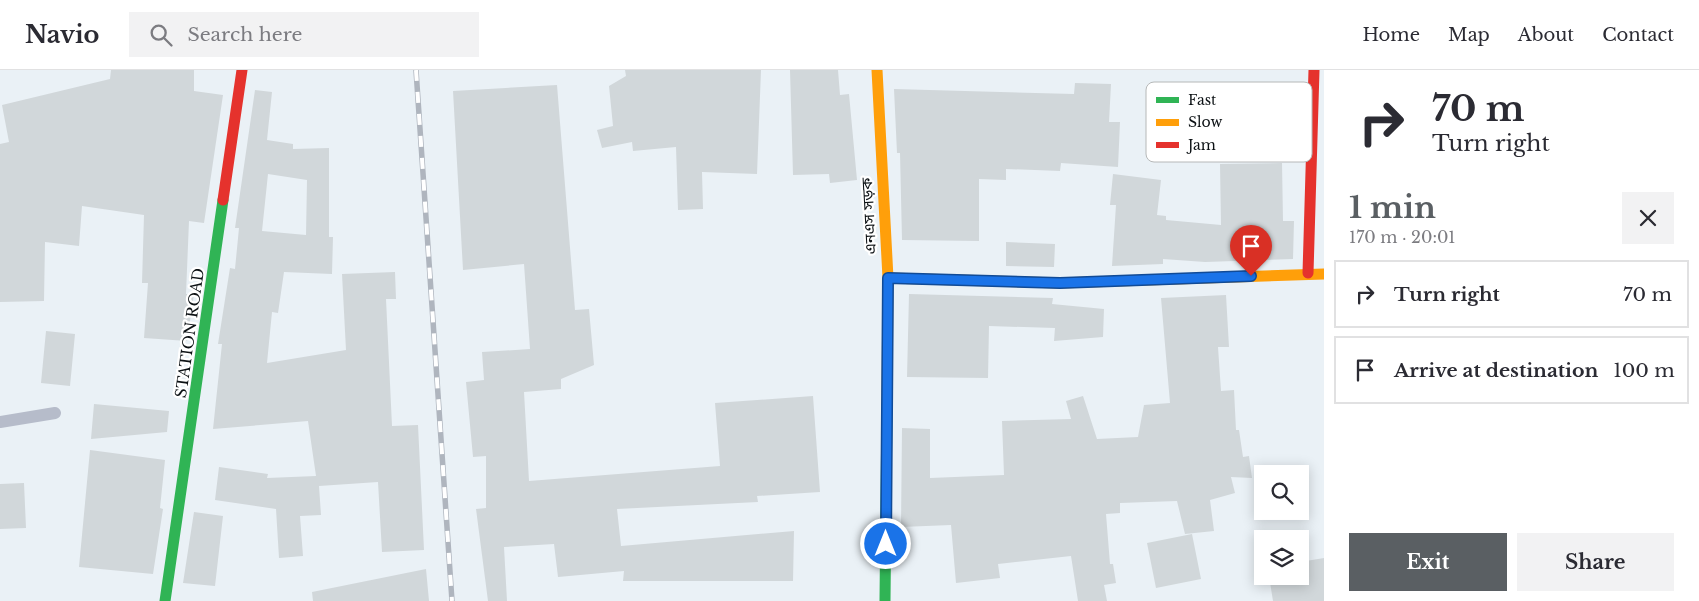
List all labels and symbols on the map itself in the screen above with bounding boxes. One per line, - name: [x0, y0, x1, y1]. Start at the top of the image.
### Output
- legend: [1146, 82, 1312, 162]
- text: Fast: [1188, 91, 1217, 109]
- text: Slow: [1188, 113, 1222, 131]
- text: Jam: [1186, 136, 1216, 154]
- street label: এনএস সড়ক: [857, 176, 880, 255]
- pin: [1230, 225, 1272, 276]
- street label: STATION ROAD: [171, 267, 208, 399]
- position arrow: [859, 517, 911, 569]

